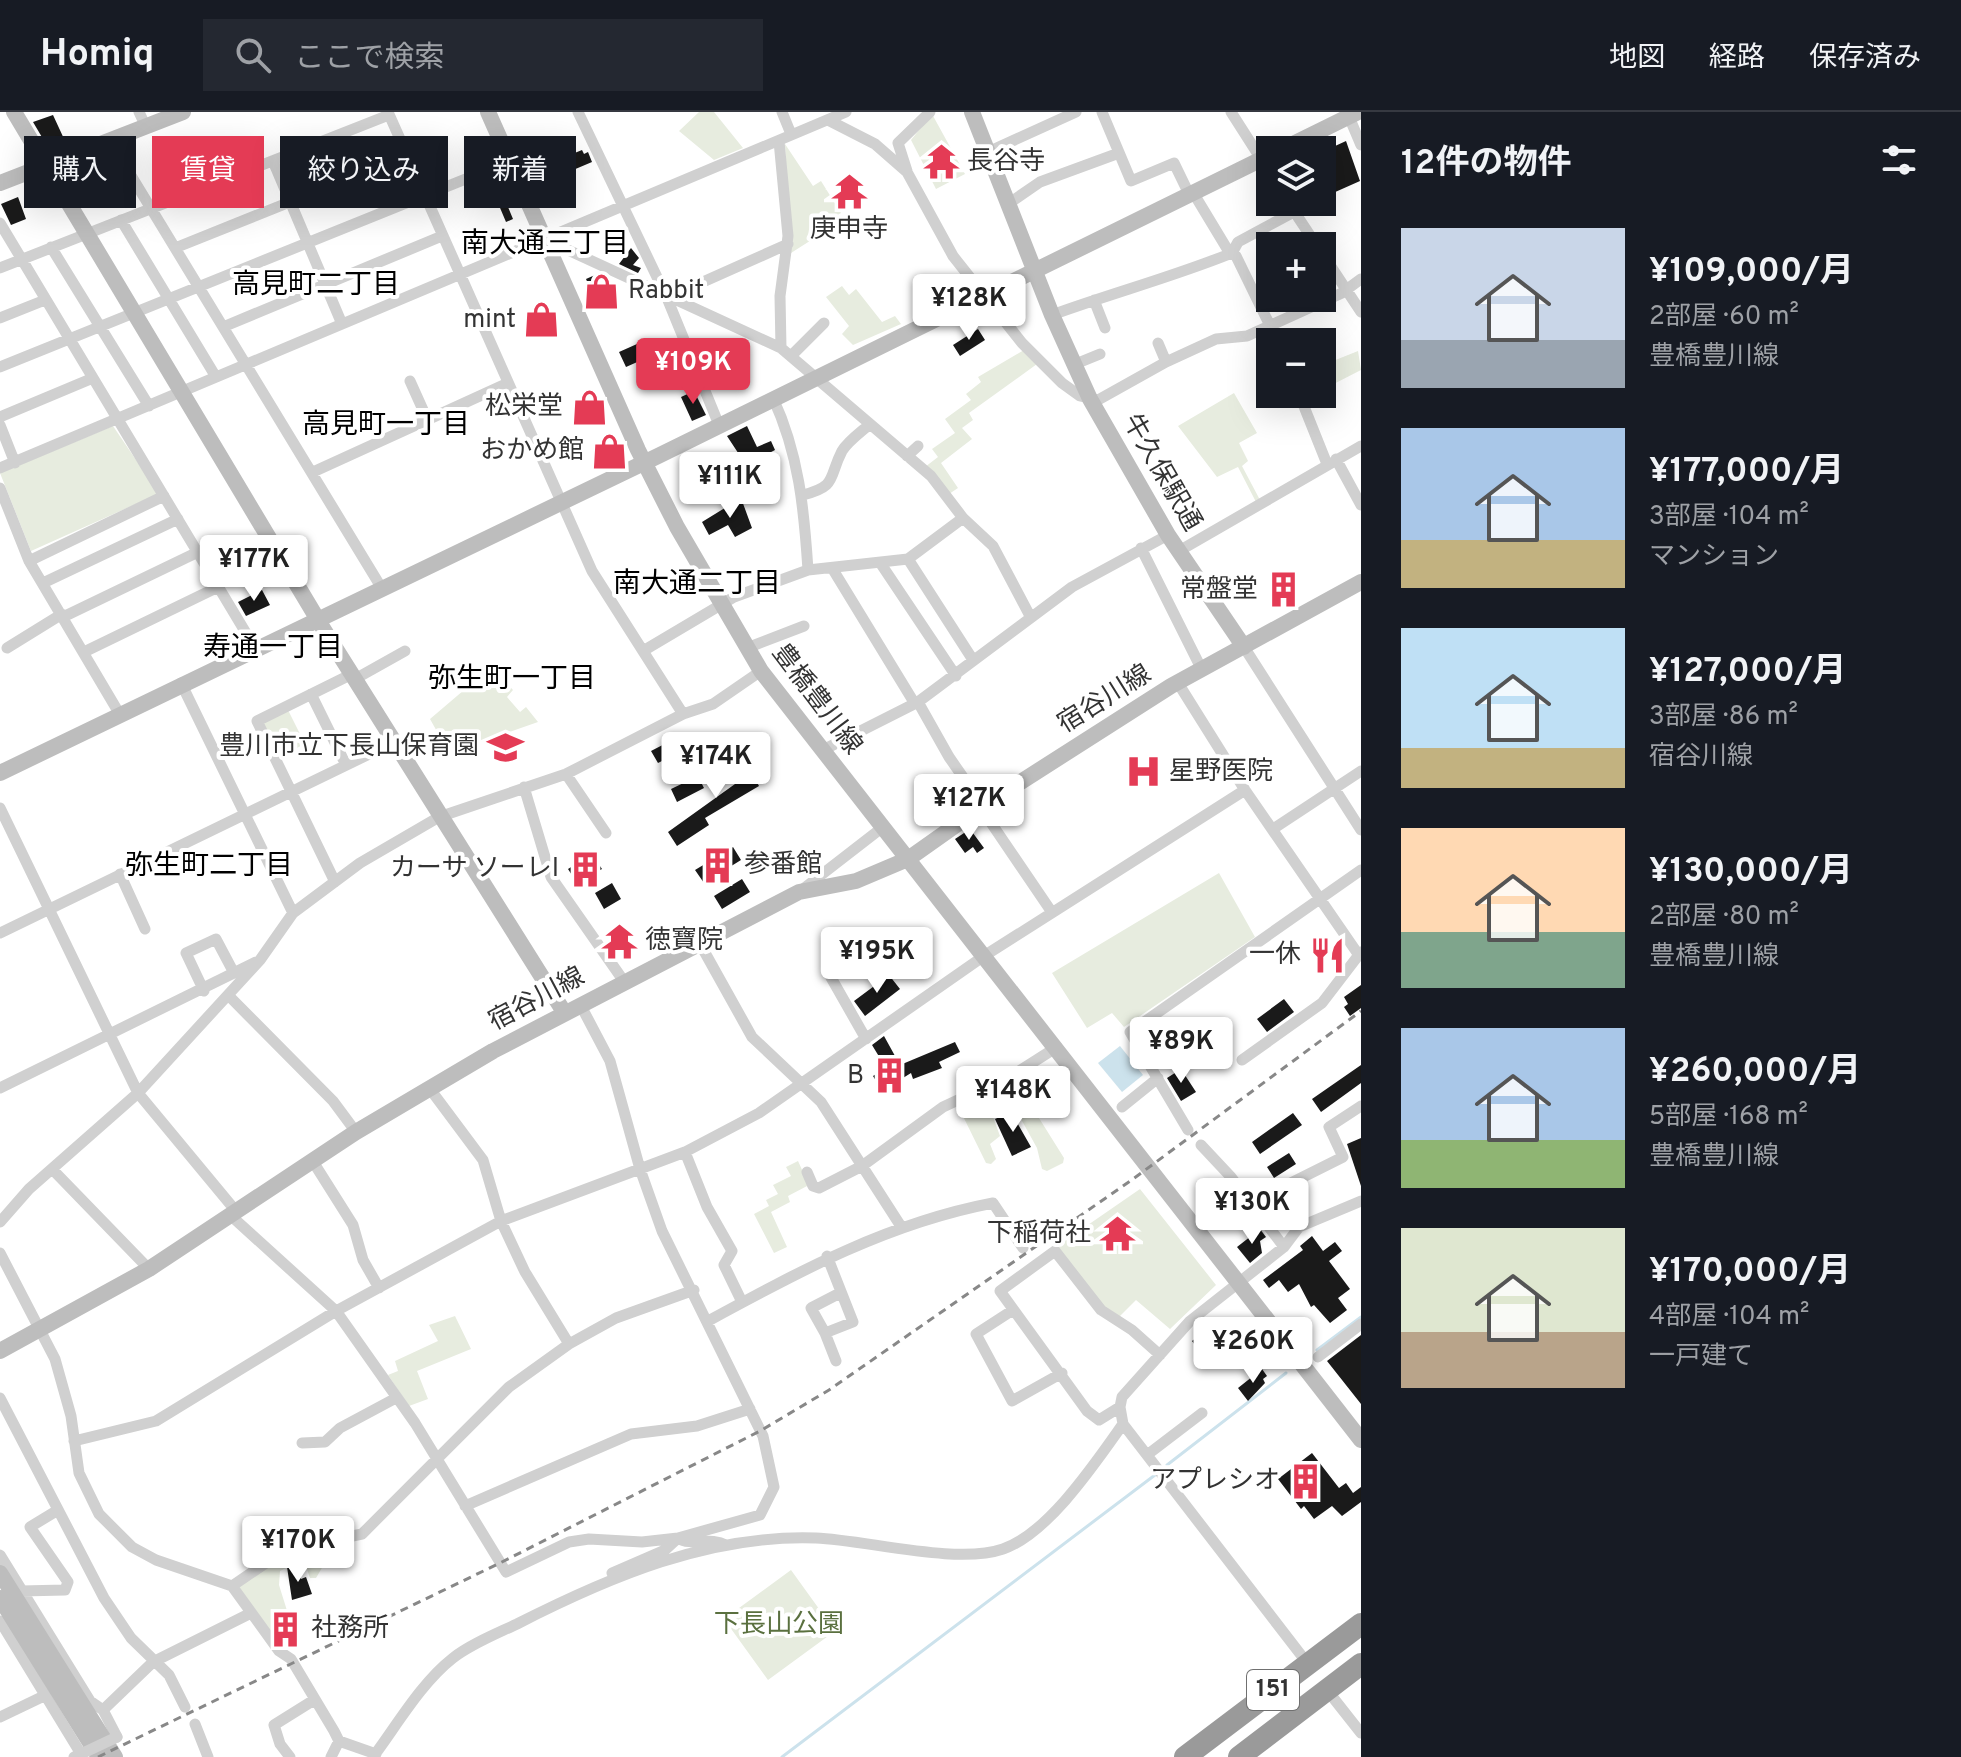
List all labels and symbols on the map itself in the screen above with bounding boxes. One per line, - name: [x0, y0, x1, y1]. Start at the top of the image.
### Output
- temple icon: 長谷寺: [922, 143, 960, 181]
- place label: 長谷寺: [967, 146, 1045, 179]
- temple icon: 庚申寺: [830, 172, 868, 210]
- place label: 庚申寺: [810, 214, 888, 247]
- district label: 南大通三丁目: [461, 227, 629, 263]
- district label: 高見町二丁目: [232, 268, 400, 304]
- shop icon: Rabbit: [583, 272, 621, 310]
- pin: ¥128K: [913, 274, 1025, 342]
- place label: Rabbit: [628, 275, 704, 308]
- shop icon: mint: [523, 301, 561, 339]
- place label: mint: [463, 304, 516, 337]
- pin: ¥109K: [637, 338, 749, 406]
- shop icon: 松栄堂: [570, 388, 608, 426]
- place label: 松栄堂: [485, 391, 563, 424]
- district label: 高見町一丁目: [302, 408, 470, 444]
- street label: 牛久保駅通: [1114, 408, 1208, 538]
- shop icon: おかめ館: [591, 432, 629, 470]
- place label: おかめ館: [480, 435, 584, 468]
- pin: ¥111K: [674, 452, 786, 520]
- pin: ¥177K: [198, 535, 310, 603]
- district label: 南大通二丁目: [613, 567, 781, 603]
- building icon: 常盤堂: [1265, 571, 1303, 609]
- place label: 常盤堂: [1180, 574, 1258, 607]
- district label: 寿通一丁目: [203, 631, 343, 667]
- street label: 豊橋豊川線: [764, 638, 868, 762]
- street label: 宿谷川線: [1052, 658, 1158, 742]
- district label: 弥生町一丁目: [428, 662, 596, 698]
- school or university icon: 豊川市立下長山保育園: [486, 728, 524, 766]
- place label: 豊川市立下長山保育園: [219, 731, 479, 764]
- pin: ¥174K: [660, 732, 772, 800]
- hospital icon: 星野医院: [1124, 753, 1162, 791]
- place label: 星野医院: [1169, 756, 1273, 789]
- pin: ¥127K: [913, 774, 1025, 842]
- building icon: 参番館: [699, 846, 737, 884]
- district label: 弥生町二丁目: [125, 849, 293, 885]
- place label: 参番館: [744, 849, 822, 882]
- building icon: カーサ ソーレI: [566, 850, 604, 888]
- place label: カーサ ソーレI: [390, 853, 559, 886]
- temple icon: 徳寶院: [600, 922, 638, 960]
- place label: 徳寶院: [645, 925, 723, 958]
- pin: ¥195K: [821, 927, 933, 995]
- restaurant icon: 一休: [1308, 936, 1346, 974]
- place label: 一休: [1249, 939, 1301, 972]
- street label: 宿谷川線: [483, 961, 591, 1039]
- pin: ¥89K: [1134, 1017, 1228, 1085]
- building icon: B: [871, 1057, 909, 1095]
- place label: B: [847, 1060, 864, 1093]
- pin: ¥148K: [957, 1066, 1069, 1134]
- pin: ¥130K: [1196, 1178, 1308, 1246]
- temple icon: 下稲荷社: [1098, 1215, 1136, 1253]
- place label: 下稲荷社: [987, 1218, 1091, 1251]
- pin: ¥260K: [1197, 1317, 1309, 1385]
- building icon: アプレシオ: [1287, 1462, 1325, 1500]
- place label: アプレシオ: [1150, 1465, 1280, 1498]
- pin: ¥170K: [242, 1516, 354, 1584]
- park label: 下長山公園: [714, 1609, 844, 1642]
- building icon: 社務所: [266, 1610, 304, 1648]
- place label: 社務所: [311, 1613, 389, 1646]
- road number: 151: [1247, 1670, 1299, 1710]

